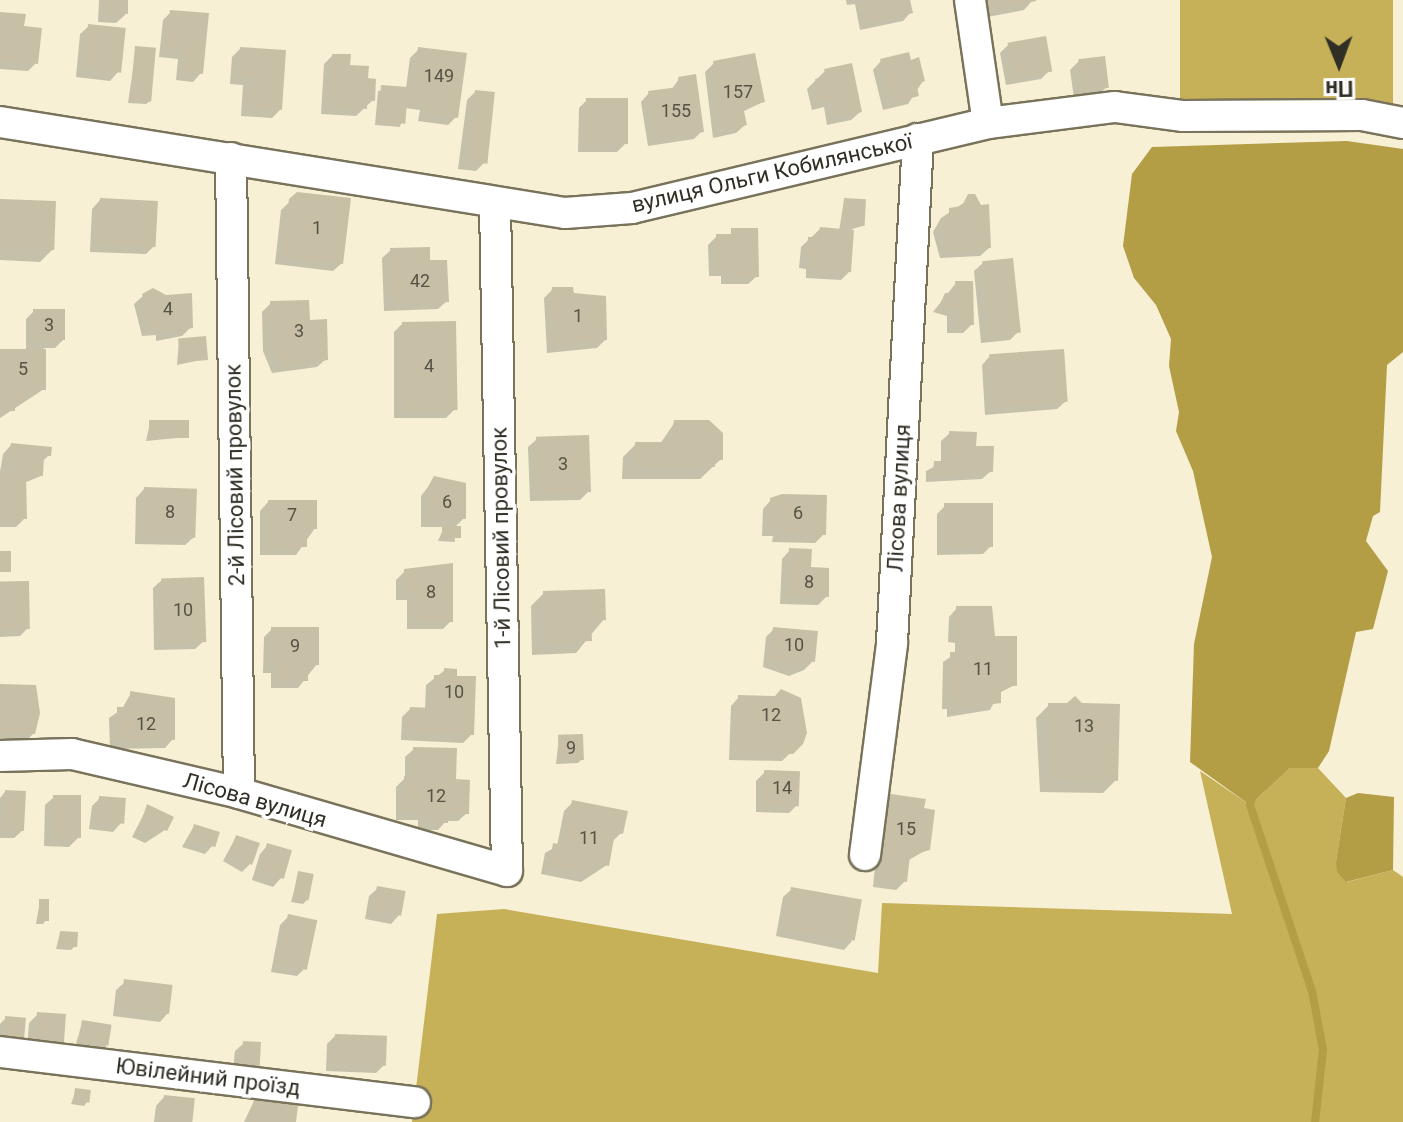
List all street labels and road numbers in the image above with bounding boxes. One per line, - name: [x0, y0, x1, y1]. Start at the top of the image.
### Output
- street label: вулиця Ольги Кобилянської: [629, 128, 915, 218]
- street label: 2-й Лісовий провулок: [220, 364, 250, 586]
- street label: Лісова вулиця: [882, 423, 916, 573]
- street label: 1-й Лісовий провулок: [486, 427, 516, 649]
- street label: Лісова вулиця: [180, 767, 330, 833]
- street label: Ювілейний проїзд: [114, 1053, 302, 1101]

